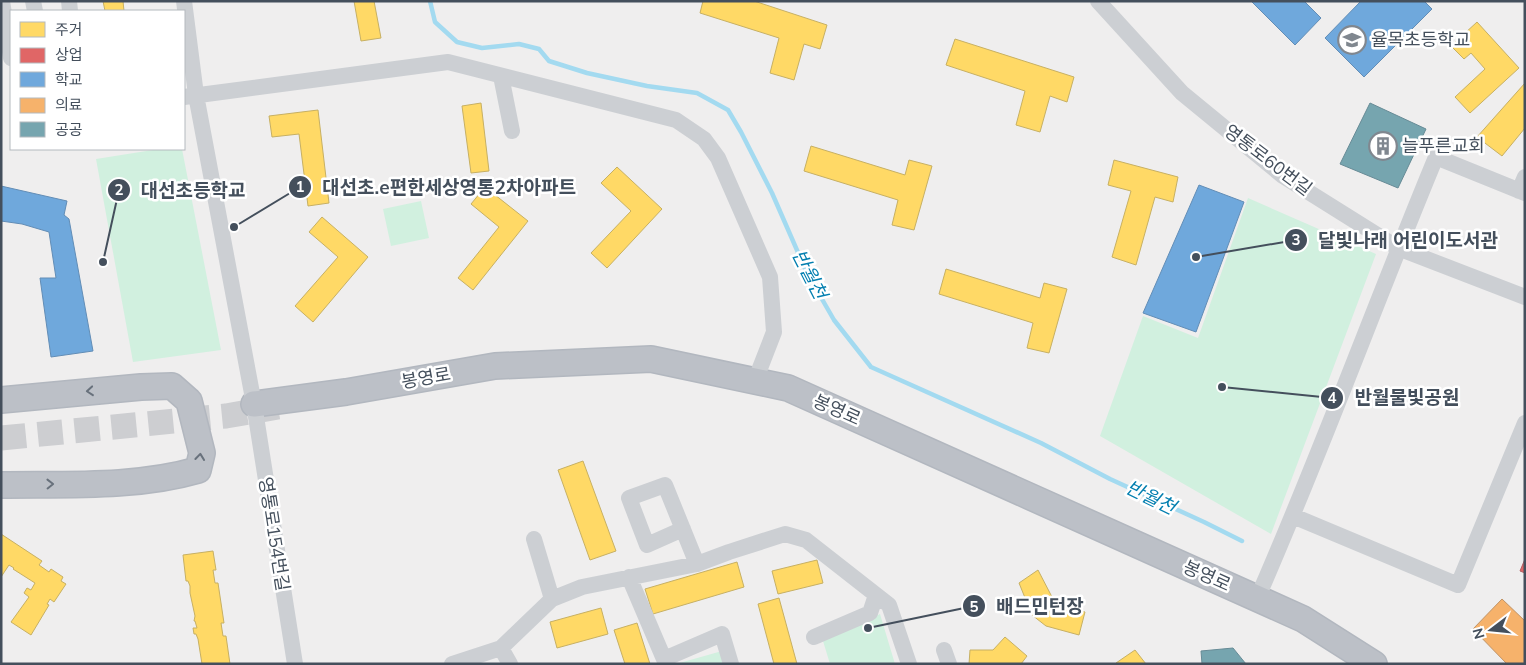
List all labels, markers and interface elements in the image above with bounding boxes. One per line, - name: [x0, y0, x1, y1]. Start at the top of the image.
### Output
- legend: [10, 10, 185, 150]
- text: 주거: [55, 20, 83, 39]
- school or university icon: 율목초등학교: [1337, 25, 1367, 55]
- place label: 율목초등학교: [1371, 28, 1470, 51]
- text: 상업: [55, 45, 83, 64]
- text: 학교: [55, 70, 83, 89]
- text: 의료: [55, 95, 83, 114]
- street label: 영통로60번길: [1220, 119, 1317, 200]
- text: 공공: [55, 120, 83, 139]
- building icon: 늘푸른교회: [1368, 131, 1398, 161]
- place label: 늘푸른교회: [1402, 134, 1485, 157]
- callout: 대선초.e편한세상영통2차아파트: [288, 170, 586, 204]
- callout: 대선초등학교: [106, 173, 256, 207]
- text: 대선초.e편한세상영통2차아파트: [322, 175, 576, 199]
- text: 1: [295, 177, 305, 196]
- text: 대선초등학교: [141, 178, 245, 202]
- text: 2: [114, 180, 124, 199]
- callout: 달빛나래 어린이도서관: [1283, 223, 1508, 257]
- text: 달빛나래 어린이도서관: [1318, 228, 1499, 252]
- text: 3: [1291, 230, 1301, 249]
- water label: 반월천: [787, 245, 833, 304]
- street label: 봉영로: [399, 362, 452, 393]
- callout: 반월물빛공원: [1320, 381, 1470, 415]
- text: 반월물빛공원: [1355, 385, 1459, 409]
- one-way arrow: [86, 386, 94, 397]
- text: 4: [1327, 388, 1337, 407]
- street label: 봉영로: [810, 389, 865, 430]
- one-way arrow: [194, 453, 205, 461]
- street label: 영통로154번길: [254, 475, 295, 593]
- water label: 반월천: [1122, 475, 1181, 520]
- one-way arrow: [46, 479, 54, 489]
- street label: 봉영로: [1180, 555, 1235, 596]
- callout: 배드민턴장: [962, 589, 1094, 623]
- text: 배드민턴장: [996, 594, 1084, 618]
- text: 5: [969, 597, 979, 616]
- north arrow: [1466, 605, 1516, 655]
- text: N: [1468, 626, 1489, 641]

